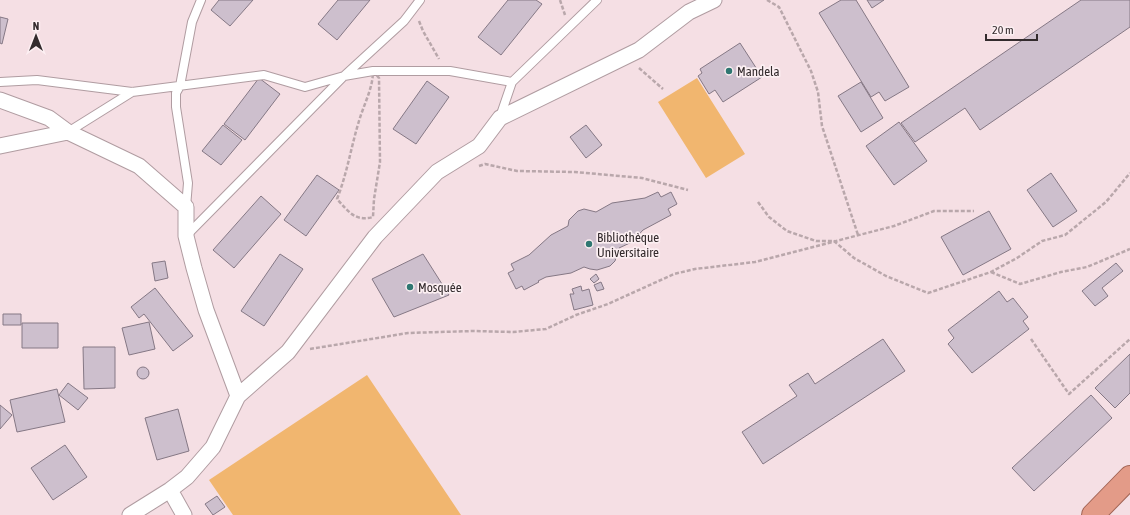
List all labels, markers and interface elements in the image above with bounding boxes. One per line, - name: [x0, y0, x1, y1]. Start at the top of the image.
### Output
- north arrow: [16, 16, 56, 56]
- scale bar: [986, 16, 1037, 42]
- text: N: [33, 20, 39, 32]
- text: 20 m: [992, 23, 1014, 37]
- place label: Mandela: [737, 64, 780, 79]
- marker: Mandela: [724, 66, 734, 76]
- place label: Bibliothèque Universitaire: [597, 230, 659, 260]
- marker: Bibliothèque Universitaire: [584, 239, 594, 249]
- place label: Mosquée: [418, 280, 462, 295]
- marker: Mosquée: [405, 282, 415, 292]

